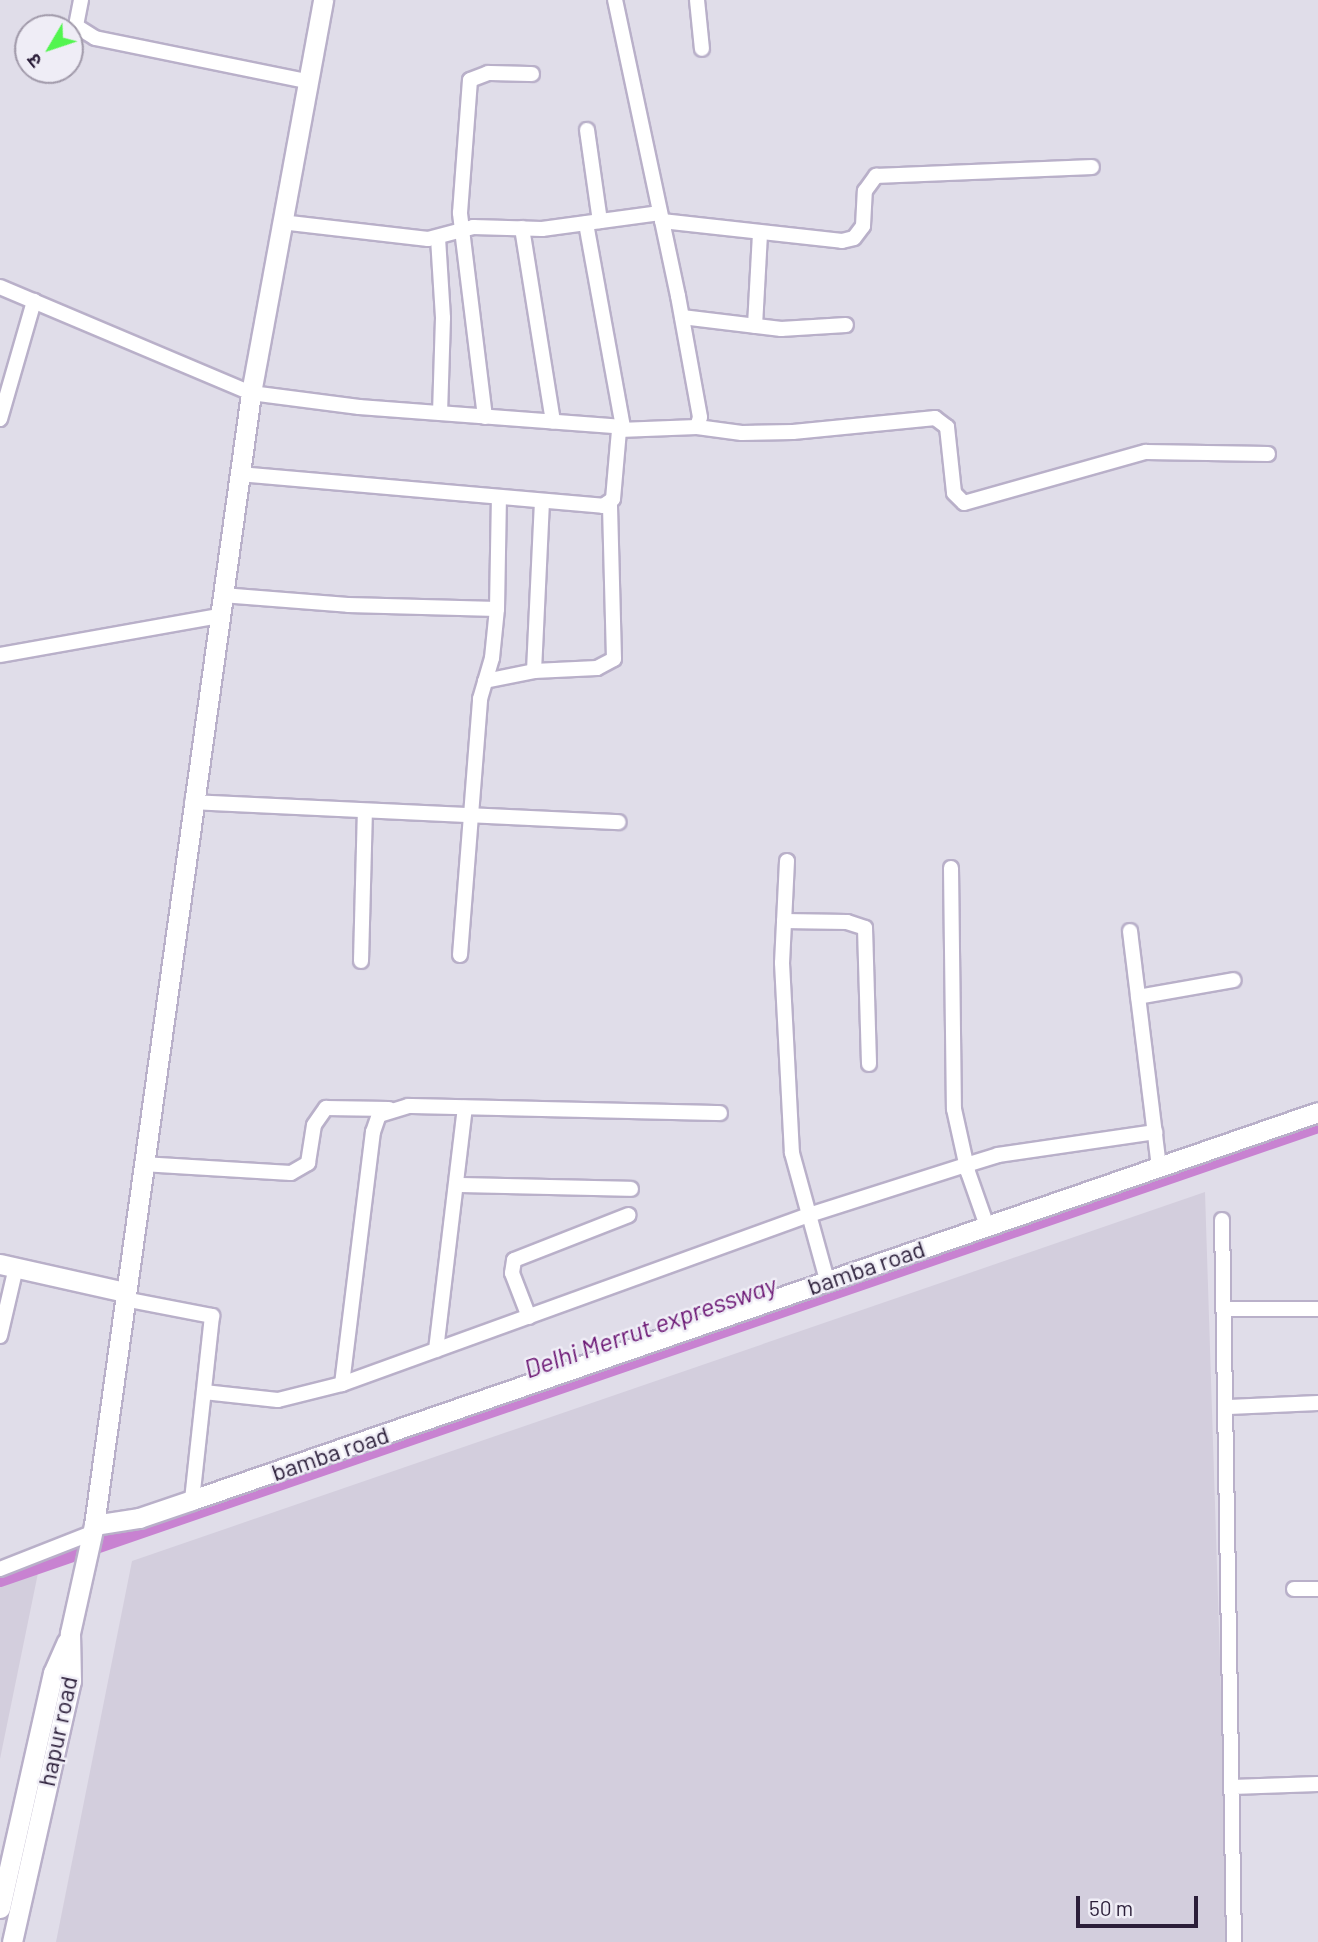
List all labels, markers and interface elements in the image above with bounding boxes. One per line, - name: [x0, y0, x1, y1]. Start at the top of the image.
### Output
- north arrow: [14, 14, 84, 84]
- text: उ: [21, 50, 46, 73]
- street label: bamba road: [803, 1233, 929, 1301]
- water label: Delhi Merrut expressway: [520, 1268, 780, 1384]
- street label: bamba road: [267, 1419, 393, 1487]
- street label: hapur road: [31, 1673, 83, 1789]
- scale bar: [1080, 1882, 1202, 1926]
- text: 50 m: [1089, 1895, 1133, 1920]

